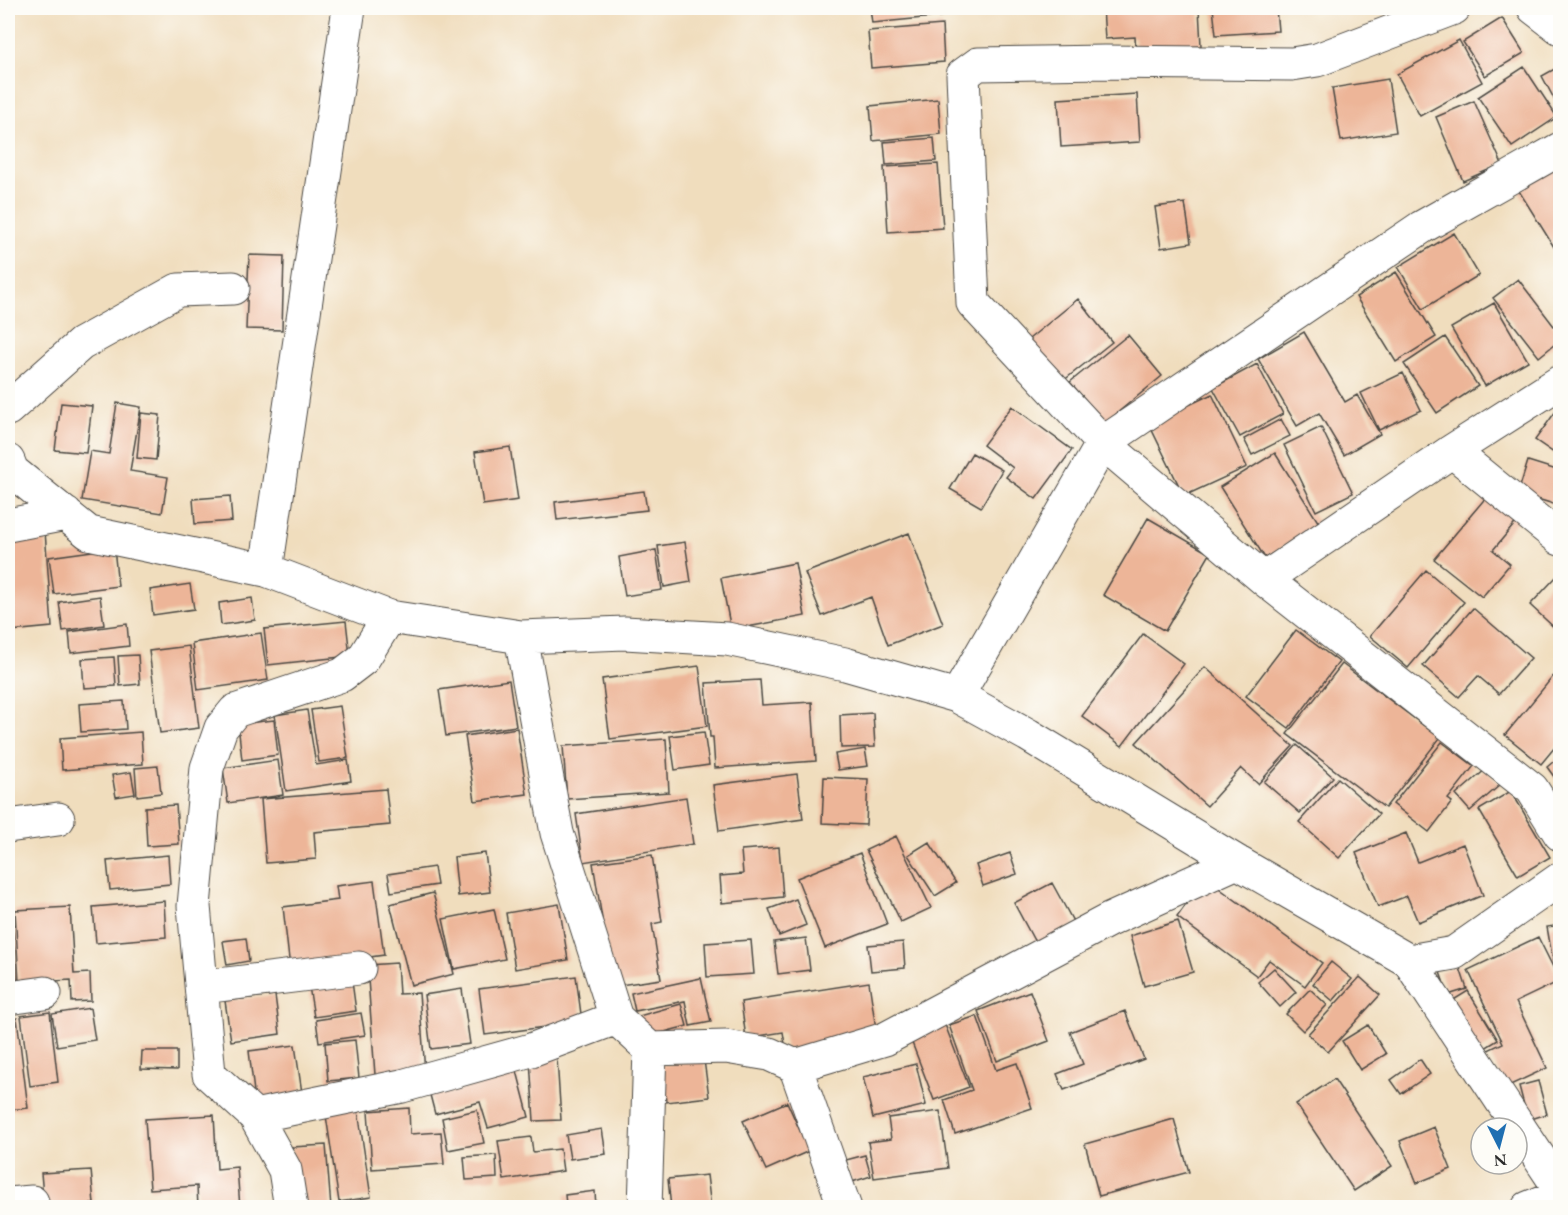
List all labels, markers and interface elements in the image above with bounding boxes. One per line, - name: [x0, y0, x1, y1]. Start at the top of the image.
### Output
- north arrow: [1469, 1116, 1529, 1176]
- text: N: [1493, 1149, 1508, 1172]

